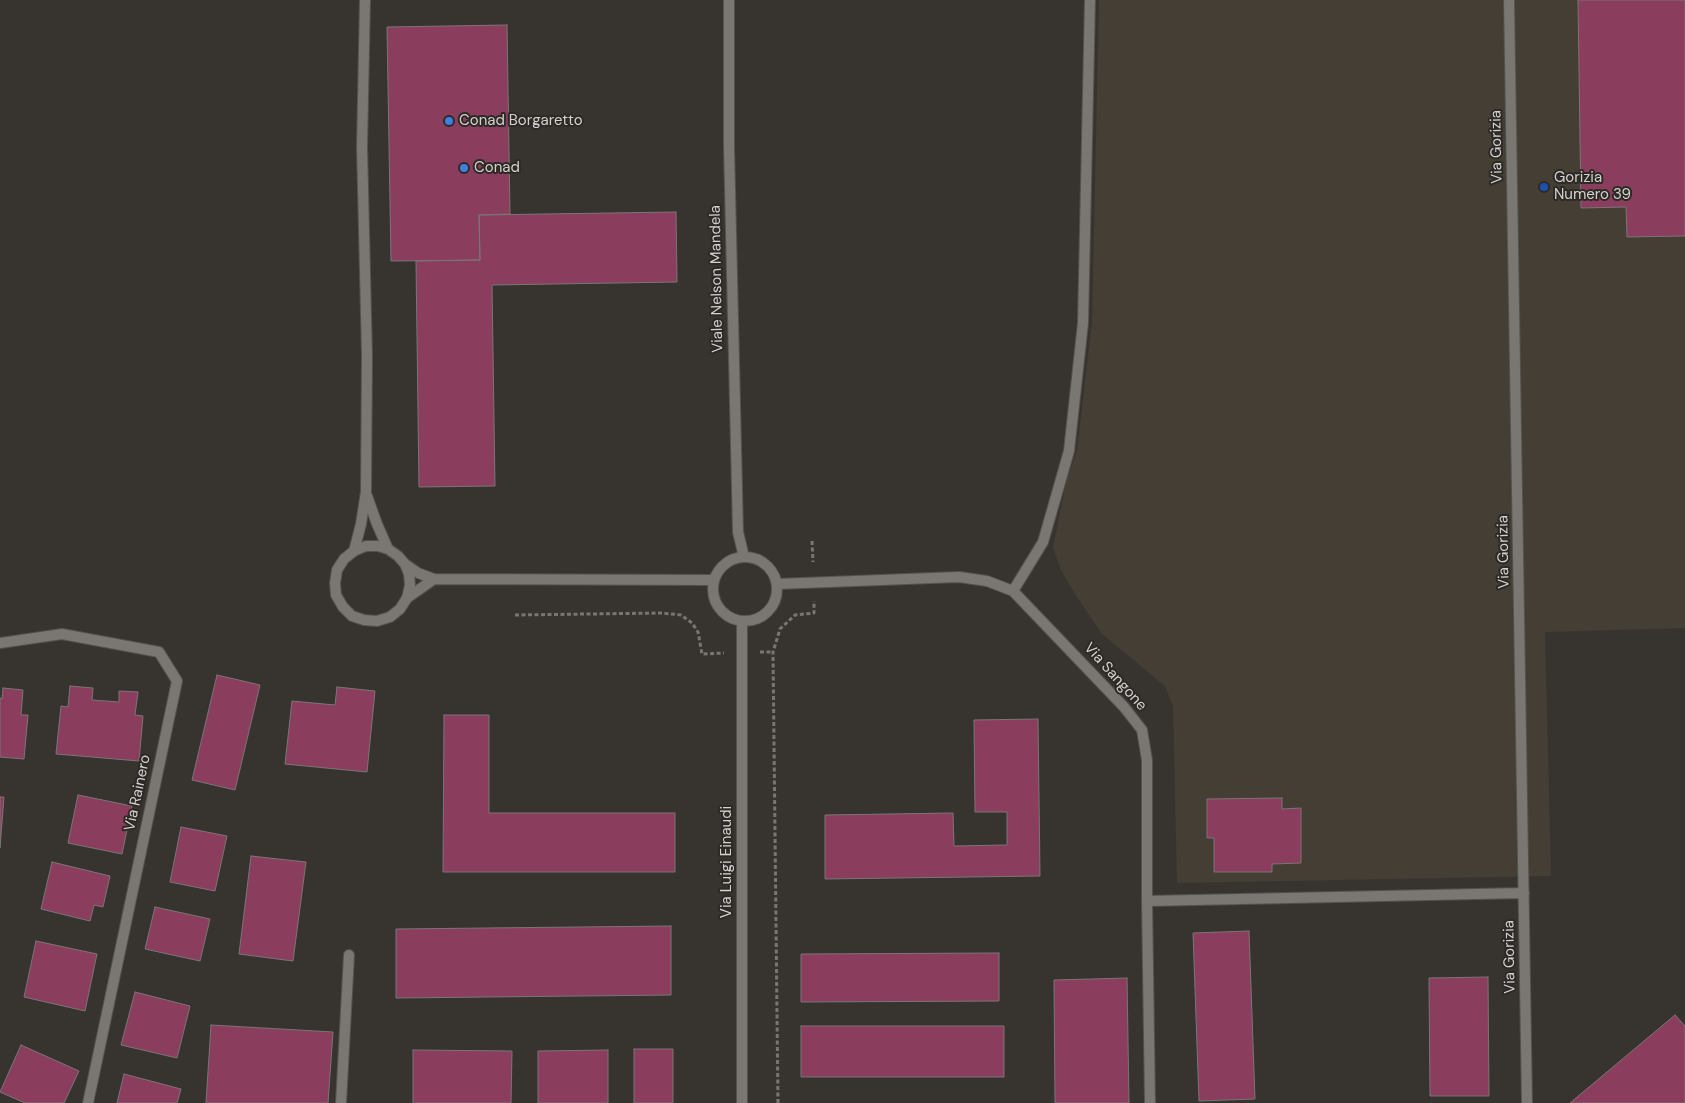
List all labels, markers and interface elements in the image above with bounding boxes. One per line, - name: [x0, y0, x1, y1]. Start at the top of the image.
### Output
- street label: Via Gorizia: [1487, 110, 1507, 184]
- place label: Conad Borgaretto: [459, 112, 583, 130]
- marker: Conad Borgaretto: [443, 115, 455, 127]
- place label: Conad: [474, 159, 520, 177]
- marker: Conad: [458, 162, 470, 174]
- place label: Gorizia Numero 39: [1554, 169, 1631, 204]
- marker: Gorizia Numero 39: [1538, 181, 1550, 193]
- street label: Viale Nelson Mandela: [707, 205, 727, 353]
- street label: Via Gorizia: [1494, 515, 1514, 589]
- street label: Via Sangone: [1080, 639, 1150, 715]
- street label: Via Rainero: [121, 753, 155, 833]
- street label: Via Luigi Einaudi: [718, 806, 736, 918]
- street label: Via Gorizia: [1500, 920, 1520, 994]

